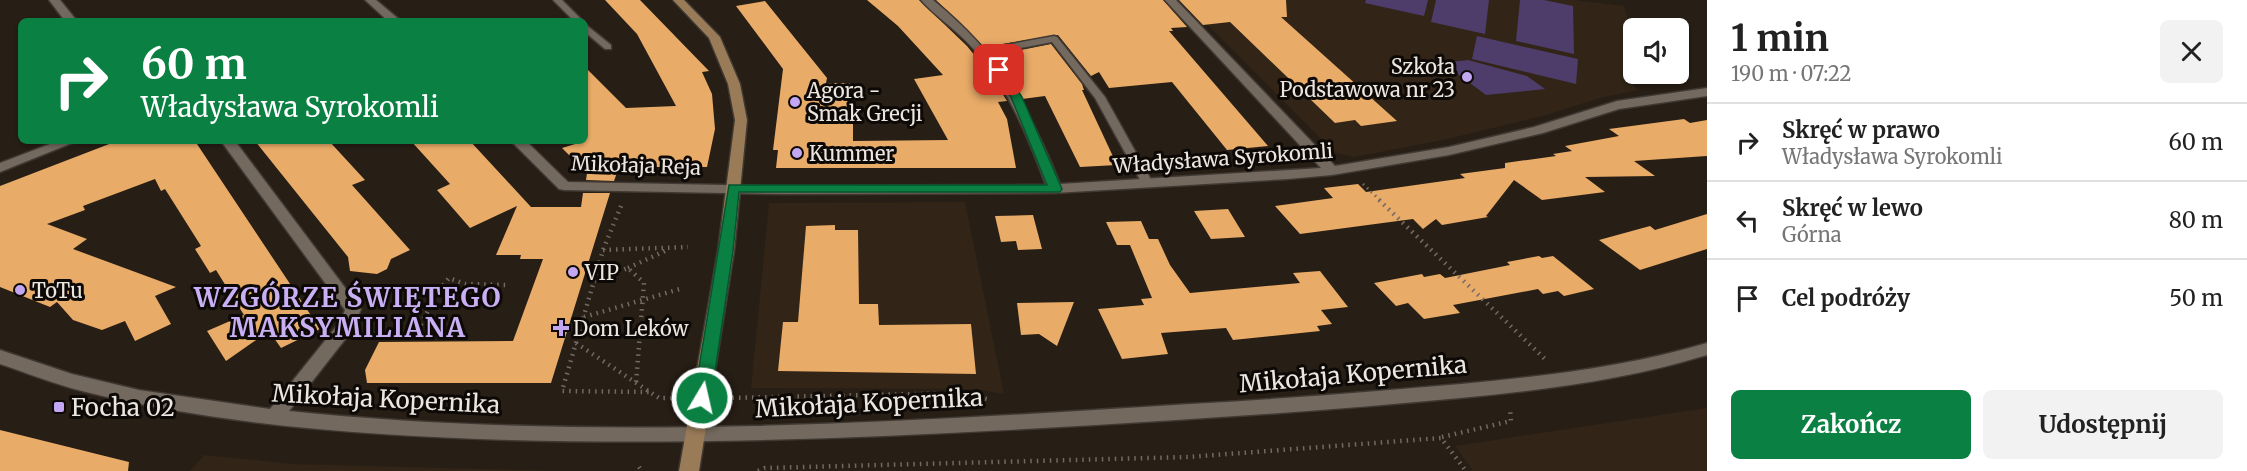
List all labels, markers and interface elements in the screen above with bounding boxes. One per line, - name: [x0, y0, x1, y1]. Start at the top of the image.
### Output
- text: 1 min: [1731, 16, 1829, 61]
- map controls: [1623, 18, 1689, 84]
- button: sound: [1623, 18, 1689, 84]
- button: close: [2160, 20, 2223, 83]
- text: 60 m: [141, 38, 247, 90]
- icon: right: [42, 42, 120, 120]
- pin: [973, 44, 1024, 95]
- icon: arrive: [982, 53, 1015, 86]
- place label: Szkoła Podstawowa nr 23: [1279, 54, 1455, 102]
- text: 190 m · 07:22: [1731, 61, 1851, 86]
- marker: Szkoła Podstawowa nr 23: [1460, 70, 1474, 84]
- place label: Agora - Smak Grecji: [806, 78, 922, 126]
- text: Władysława Syrokomli: [141, 90, 439, 124]
- marker: Agora - Smak Grecji: [788, 95, 802, 109]
- text: Skręć w prawo: [1782, 116, 1940, 144]
- icon: right: [1731, 126, 1764, 159]
- text: 60 m: [2169, 128, 2223, 156]
- street label: Władysława Syrokomli: [1111, 138, 1334, 178]
- place label: Kummer: [809, 141, 894, 166]
- text: Władysława Syrokomli: [1782, 144, 2003, 169]
- marker: Kummer: [790, 146, 804, 160]
- street label: Mikołaja Reja: [571, 150, 702, 180]
- text: Skręć w lewo: [1782, 194, 1923, 222]
- icon: left: [1731, 204, 1764, 237]
- text: 80 m: [2169, 206, 2223, 234]
- text: Górna: [1782, 222, 1842, 247]
- place label: VIP: [584, 260, 619, 285]
- marker: VIP: [566, 265, 580, 279]
- place label: ToTu: [32, 278, 83, 303]
- district label: WZGÓRZE ŚWIĘTEGO MAKSYMILIANA: [193, 280, 502, 344]
- icon: arrive: [1731, 282, 1764, 315]
- marker: ToTu: [13, 283, 27, 297]
- text: Cel podróży: [1782, 284, 1910, 312]
- text: 50 m: [2169, 284, 2223, 312]
- place label: Dom Leków: [573, 316, 690, 341]
- marker: Dom Leków: [554, 321, 568, 335]
- street label: Mikołaja Kopernika: [1238, 349, 1468, 399]
- position arrow: [670, 366, 734, 430]
- street label: Mikołaja Kopernika: [271, 378, 501, 420]
- street label: Mikołaja Kopernika: [754, 382, 984, 424]
- button: Zakończ: [1731, 390, 1971, 459]
- button: Udostępnij: [1983, 390, 2223, 459]
- place label: Focha 02: [71, 392, 175, 423]
- marker: Focha 02: [52, 400, 66, 414]

